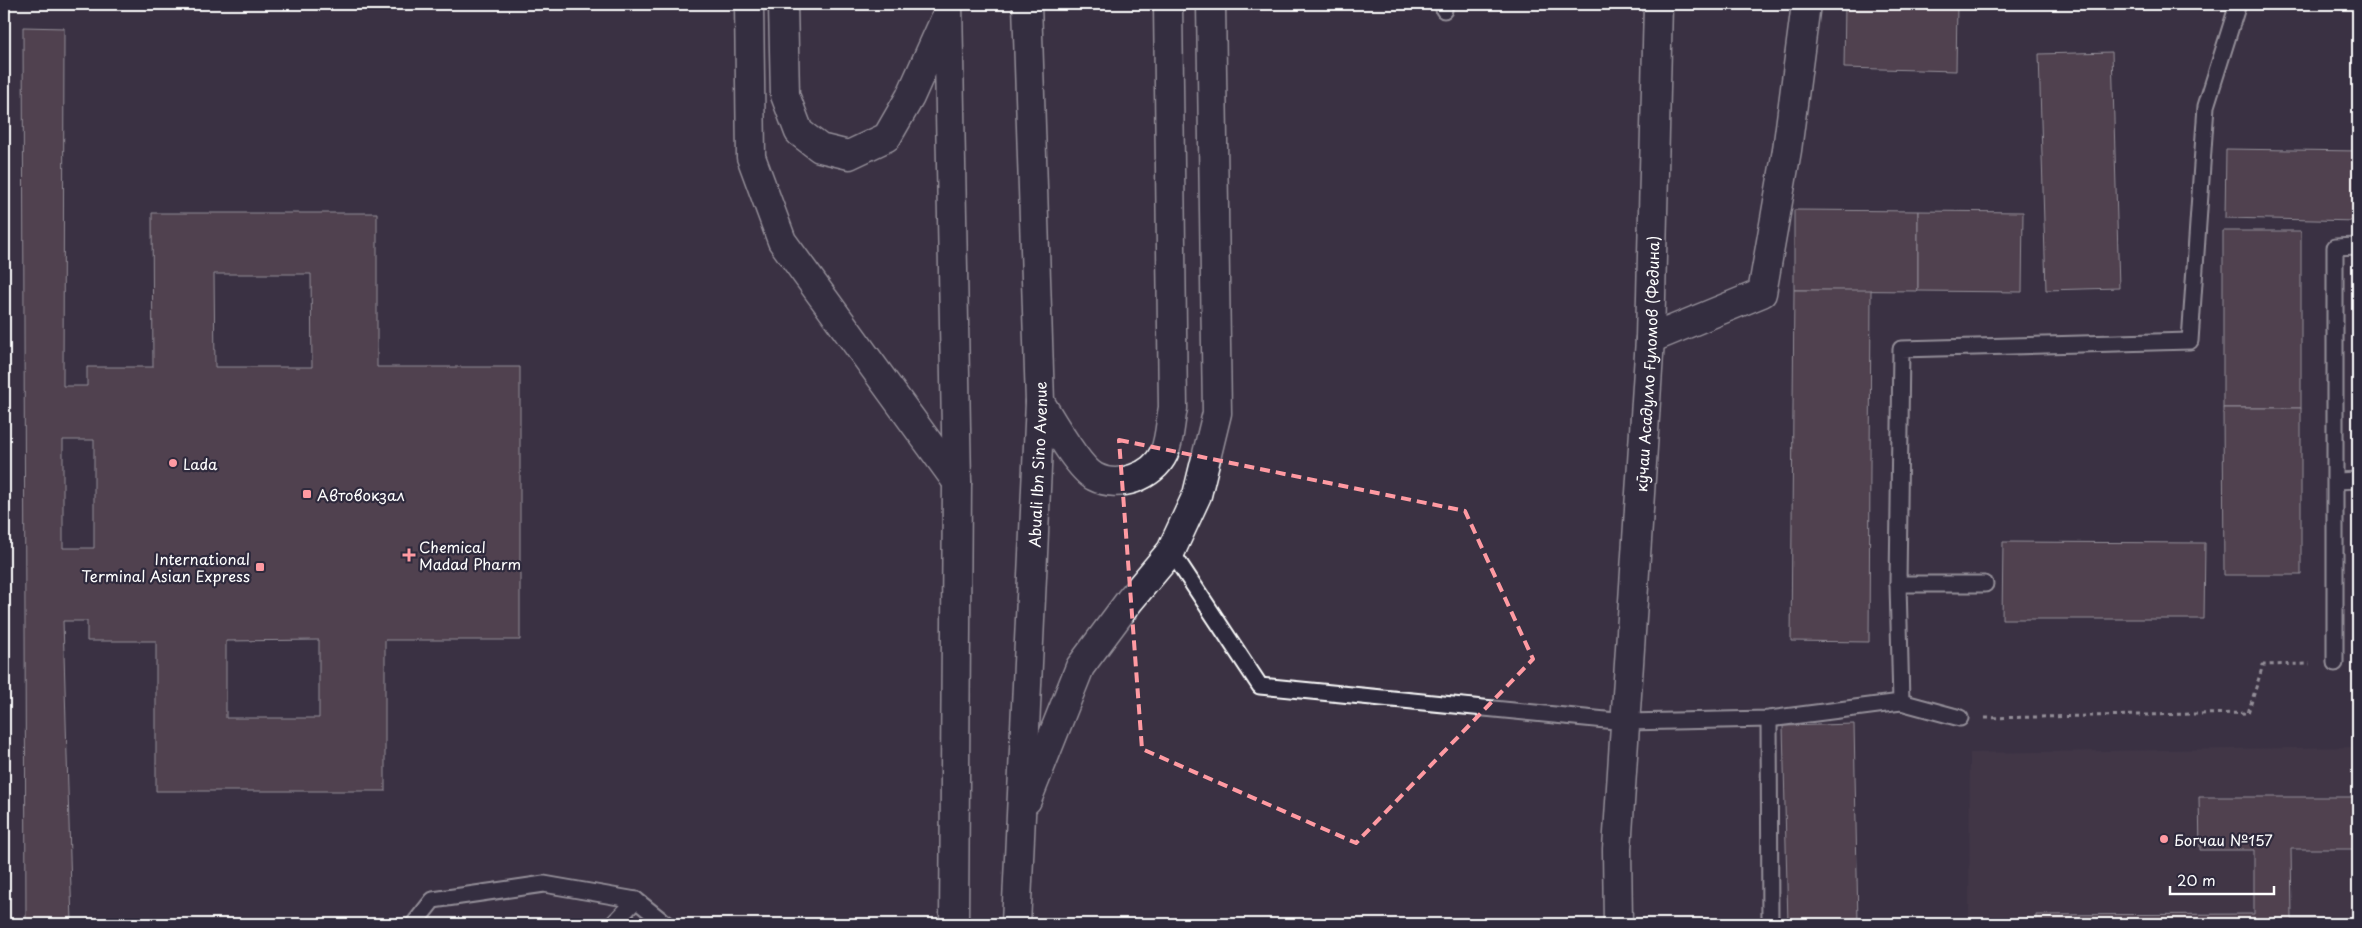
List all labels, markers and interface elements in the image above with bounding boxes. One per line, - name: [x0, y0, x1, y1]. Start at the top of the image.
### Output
- street label: кӯчаи Асадулло Ғуломов (Федина): [1629, 235, 1664, 493]
- street label: Abuali Ibn Sino Avenue: [1022, 381, 1052, 548]
- place label: Lada: [183, 452, 218, 475]
- marker: Lada: [167, 457, 179, 469]
- place label: Автовокзал: [317, 483, 405, 506]
- marker: Автовокзал: [301, 488, 313, 500]
- place label: Chemical Madad Pharm: [419, 535, 521, 575]
- place label: International Terminal Asian Express: [81, 547, 250, 587]
- marker: Chemical Madad Pharm: [403, 549, 415, 561]
- marker: International Terminal Asian Express: [254, 561, 266, 573]
- place label: Богчаи №157: [2174, 828, 2273, 851]
- marker: Богчаи №157: [2158, 833, 2170, 845]
- scale bar: [2170, 863, 2273, 895]
- text: 20 m: [2177, 868, 2216, 891]

